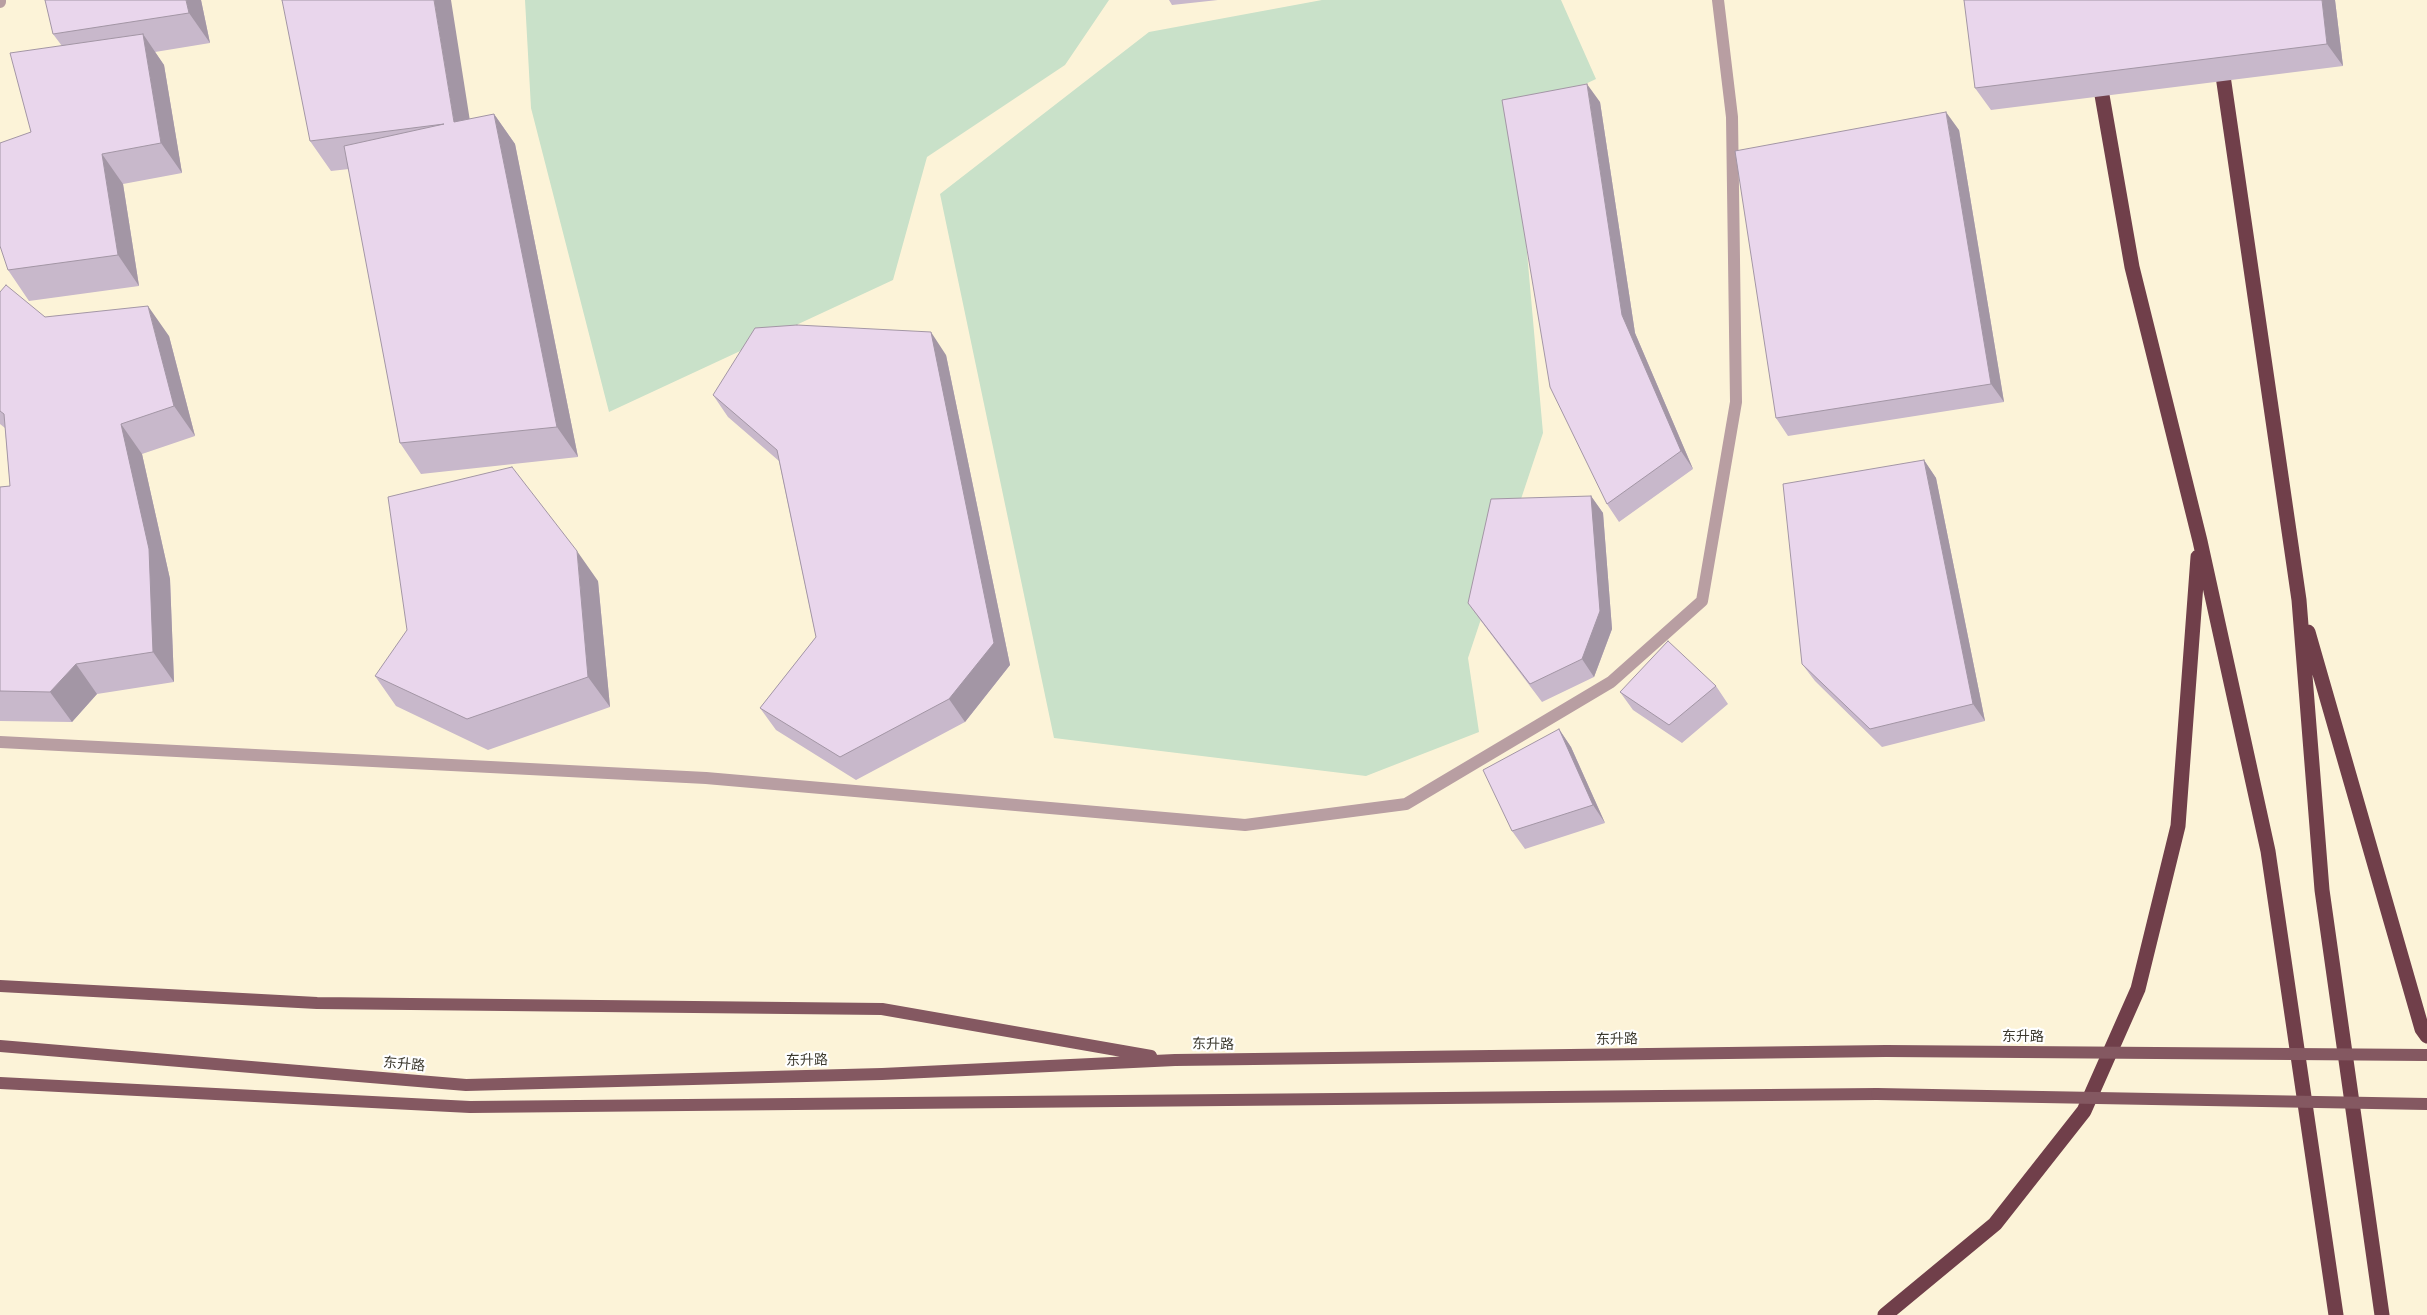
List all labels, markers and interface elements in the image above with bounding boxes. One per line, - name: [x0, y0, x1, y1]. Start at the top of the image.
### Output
- street label: 东升路: [2002, 1029, 2044, 1045]
- street label: 东升路: [1596, 1031, 1638, 1049]
- street label: 东升路: [1192, 1036, 1234, 1054]
- street label: 东升路: [786, 1052, 828, 1070]
- street label: 东升路: [382, 1055, 426, 1075]

